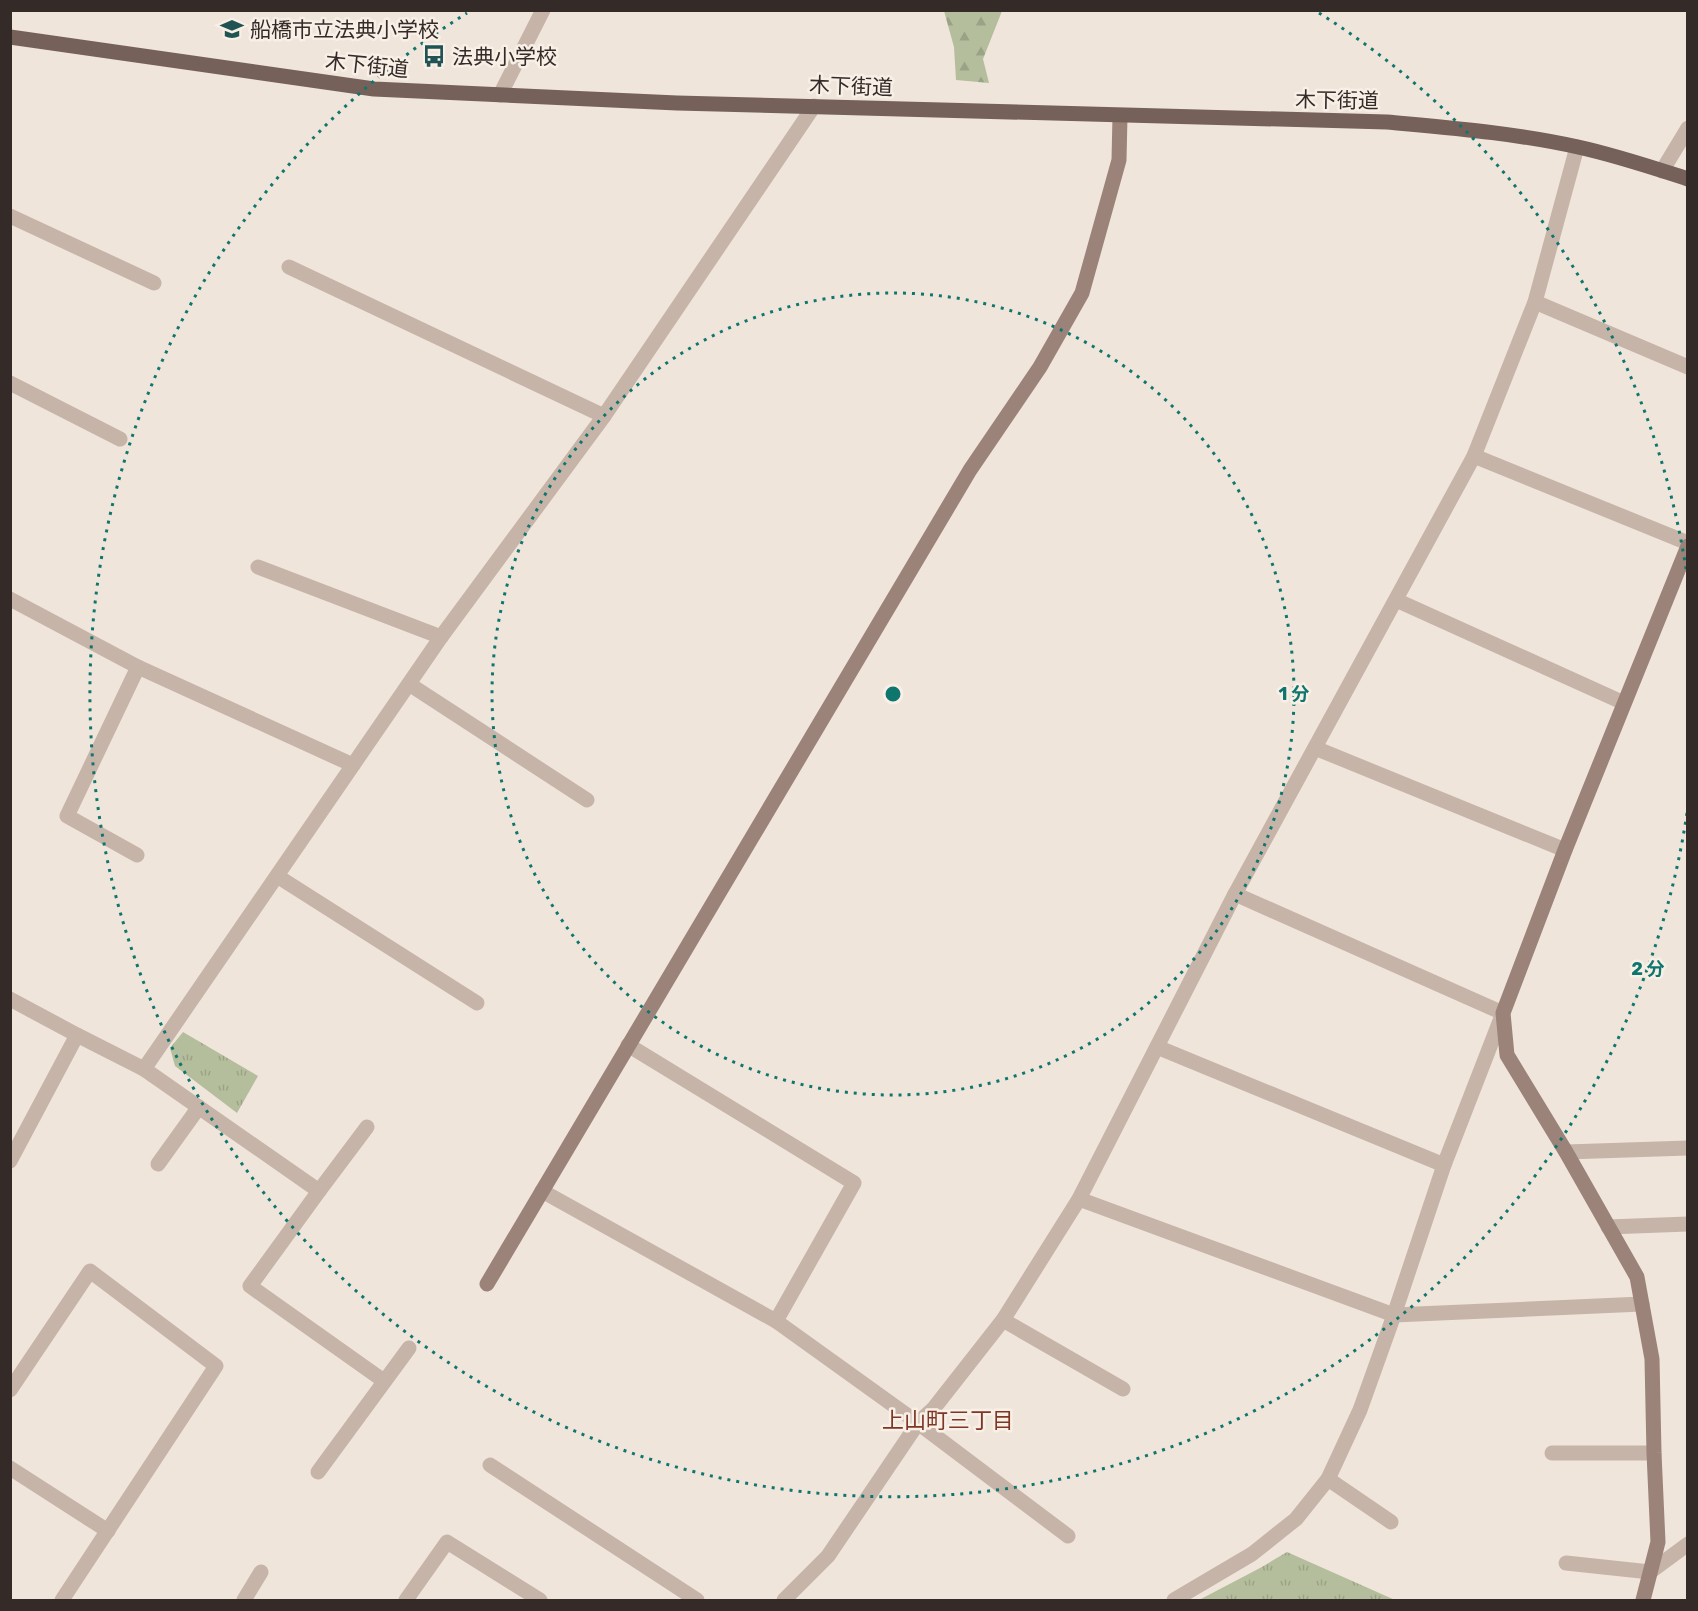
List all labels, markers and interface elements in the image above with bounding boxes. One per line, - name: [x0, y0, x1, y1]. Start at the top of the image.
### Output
- school or university icon: 船橋市立法典小学校: [219, 16, 245, 42]
- place label: 船橋市立法典小学校: [250, 17, 439, 42]
- bus stop icon: 法典小学校: [421, 43, 447, 69]
- place label: 法典小学校: [452, 44, 557, 69]
- street label: 木下街道: [324, 48, 410, 82]
- street label: 木下街道: [809, 72, 893, 100]
- street label: 木下街道: [1295, 87, 1379, 113]
- text: 1 分: [1279, 683, 1309, 705]
- centre of rings: [883, 684, 903, 704]
- text: 2 分: [1631, 958, 1665, 980]
- district label: 上山町三丁目: [882, 1407, 1014, 1434]

